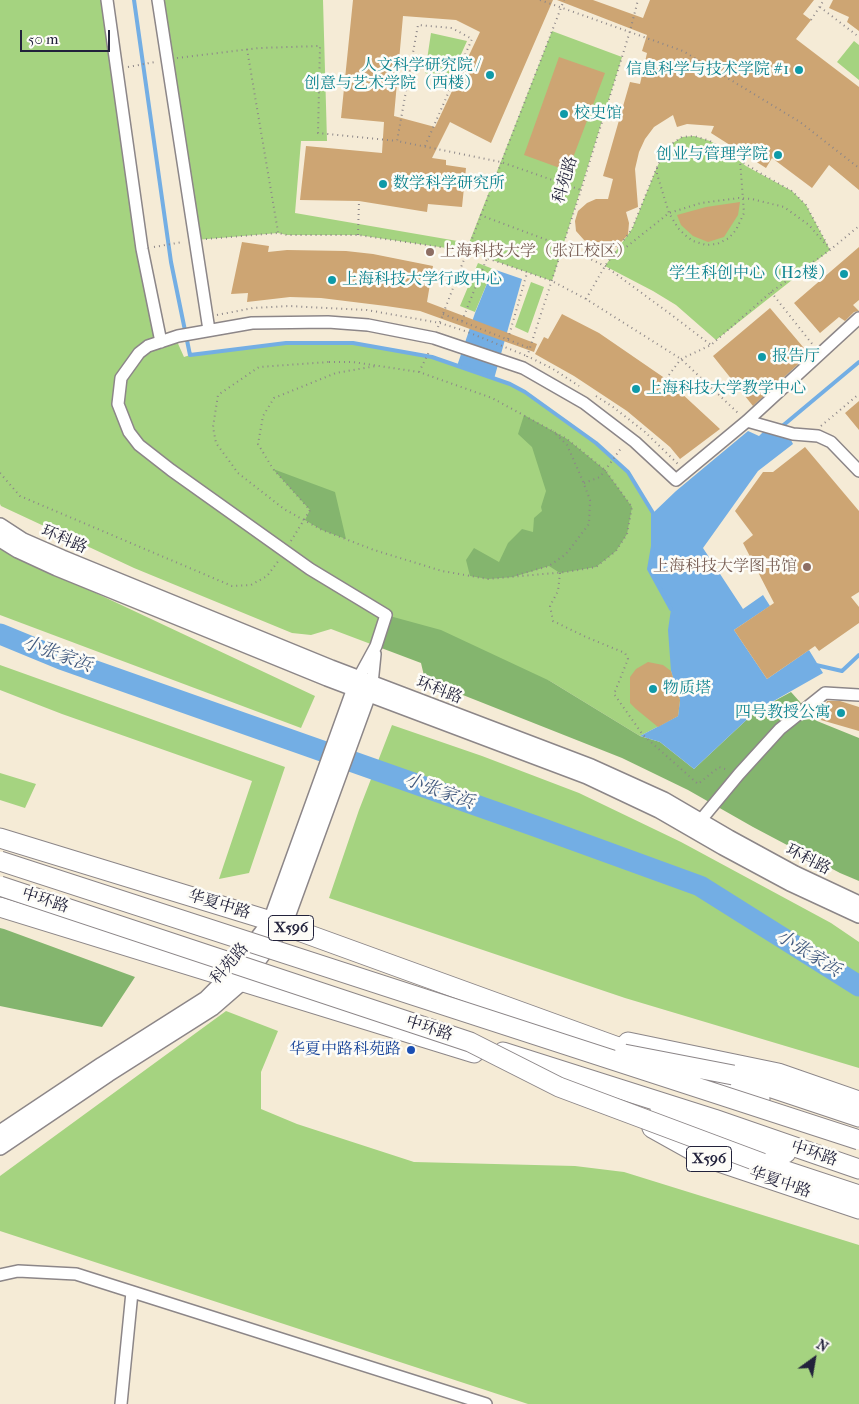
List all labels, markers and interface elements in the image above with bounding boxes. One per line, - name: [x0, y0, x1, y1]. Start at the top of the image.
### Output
- scale bar: [22, 20, 112, 52]
- text: 50 m: [28, 30, 58, 48]
- place label: 人文科学研究院 / 创意与艺术学院（西楼）: [304, 56, 480, 94]
- place label: 信息科学与技术学院 #1: [626, 60, 789, 80]
- marker: 信息科学与技术学院 #1: [793, 64, 805, 76]
- marker: 人文科学研究院 / 创意与艺术学院（西楼）: [484, 69, 496, 81]
- place label: 校史馆: [574, 104, 622, 124]
- marker: 校史馆: [558, 108, 570, 120]
- place label: 创业与管理学院: [656, 145, 768, 165]
- marker: 创业与管理学院: [772, 149, 784, 161]
- street label: 科苑路: [550, 154, 582, 206]
- place label: 数学科学研究所: [393, 174, 505, 194]
- marker: 数学科学研究所: [377, 178, 389, 190]
- place label: 上海科技大学（张江校区）: [440, 242, 632, 262]
- marker: 上海科技大学（张江校区）: [424, 246, 436, 258]
- place label: 学生科创中心（H2楼）: [669, 264, 834, 284]
- marker: 学生科创中心（H2楼）: [838, 268, 850, 280]
- place label: 上海科技大学行政中心: [342, 270, 502, 290]
- marker: 上海科技大学行政中心: [326, 274, 338, 286]
- place label: 报告厅: [772, 347, 820, 367]
- marker: 报告厅: [756, 351, 768, 363]
- place label: 上海科技大学教学中心: [646, 379, 806, 399]
- marker: 上海科技大学教学中心: [630, 383, 642, 395]
- street label: 环科路: [38, 522, 90, 558]
- place label: 上海科技大学图书馆: [653, 557, 797, 577]
- marker: 上海科技大学图书馆: [801, 561, 813, 573]
- water label: 小张家浜: [19, 633, 95, 677]
- street label: 环科路: [413, 673, 465, 709]
- place label: 物质塔: [663, 679, 711, 699]
- marker: 物质塔: [647, 683, 659, 695]
- place label: 四号教授公寓: [735, 703, 831, 723]
- marker: 四号教授公寓: [835, 707, 847, 719]
- water label: 小张家浜: [401, 770, 477, 814]
- street label: 环科路: [782, 841, 834, 879]
- street label: 中环路: [19, 884, 71, 918]
- street label: 华夏中路: [186, 886, 252, 924]
- road number: X596: [268, 916, 314, 940]
- water label: 小张家浜: [772, 926, 844, 982]
- street label: 科苑路: [207, 940, 253, 988]
- street label: 中环路: [403, 1012, 455, 1046]
- place label: 华夏中路科苑路: [289, 1040, 401, 1060]
- marker: 华夏中路科苑路: [405, 1044, 417, 1056]
- street label: 中环路: [788, 1137, 840, 1171]
- road number: X596: [686, 1146, 732, 1172]
- street label: 华夏中路: [747, 1164, 813, 1202]
- north arrow: [789, 1334, 839, 1384]
- text: N: [813, 1336, 831, 1356]

